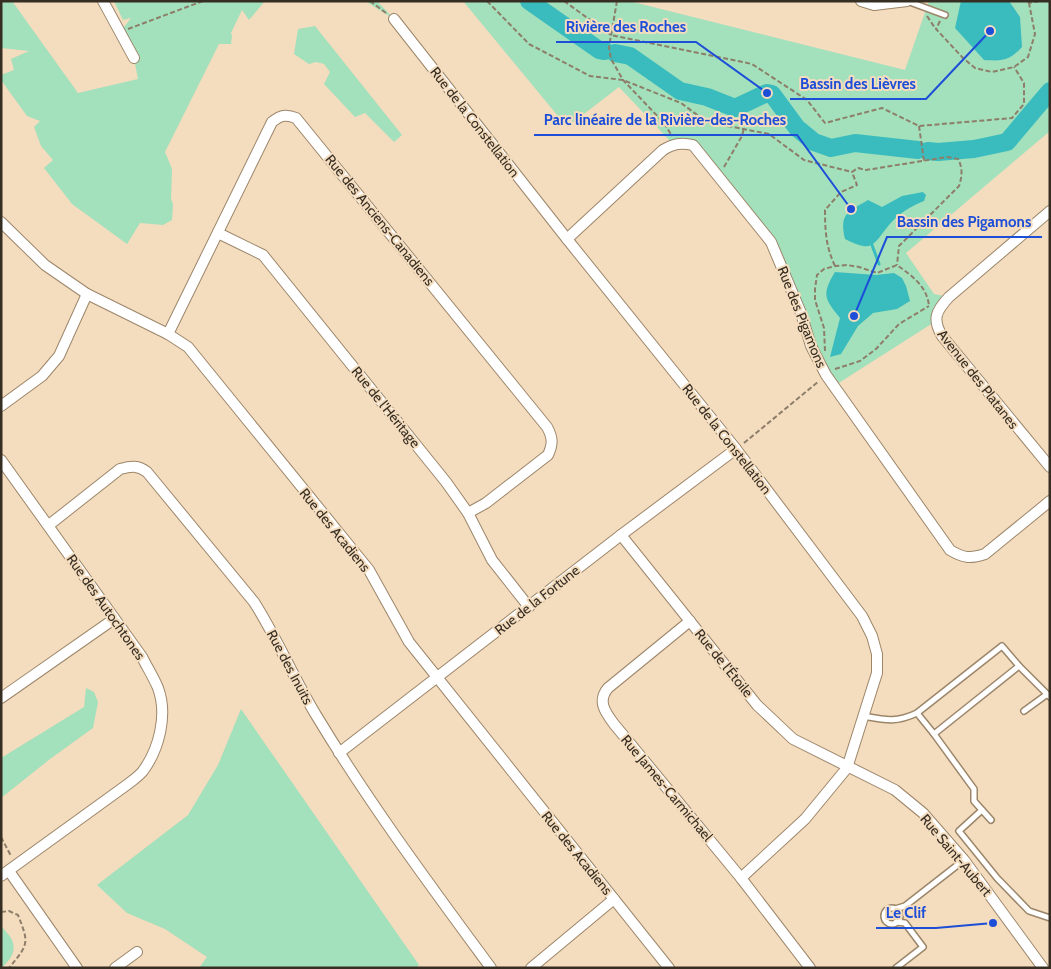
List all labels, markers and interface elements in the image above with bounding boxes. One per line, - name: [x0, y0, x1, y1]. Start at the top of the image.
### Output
- callout: Rivière des Roches: [556, 12, 696, 42]
- text: Rivière des Roches: [566, 18, 686, 36]
- street label: Rue de la Constellation: [426, 63, 524, 181]
- callout: Bassin des Lièvres: [790, 69, 926, 99]
- text: Bassin des Lièvres: [800, 75, 916, 93]
- callout: Parc linéaire de la Rivière-des-Roches: [534, 105, 797, 135]
- text: Parc linéaire de la Rivière-des-Roches: [544, 111, 786, 129]
- street label: Rue des Anciens-Canadiens: [321, 151, 439, 289]
- callout: Bassin des Pigamons: [887, 207, 1042, 237]
- text: Bassin des Pigamons: [897, 213, 1031, 231]
- street label: Rue des Pigamons: [773, 264, 831, 371]
- street label: Avenue des Platanes: [934, 326, 1023, 433]
- street label: Rue de l'Héritage: [348, 363, 424, 451]
- street label: Rue de la Constellation: [678, 380, 776, 498]
- street label: Rue des Acadiens: [296, 484, 374, 576]
- street label: Rue des Autochtones: [63, 551, 149, 664]
- street label: Rue de la Fortune: [491, 561, 583, 639]
- street label: Rue de l'Étoile: [691, 625, 757, 701]
- street label: Rue des Inuits: [263, 627, 317, 708]
- street label: Rue James-Carmichael: [617, 731, 717, 845]
- street label: Rue des Acadiens: [538, 807, 616, 899]
- street label: Rue Saint-Aubert: [916, 810, 996, 900]
- callout: Le Clif: [876, 898, 936, 928]
- text: Le Clif: [886, 904, 926, 922]

